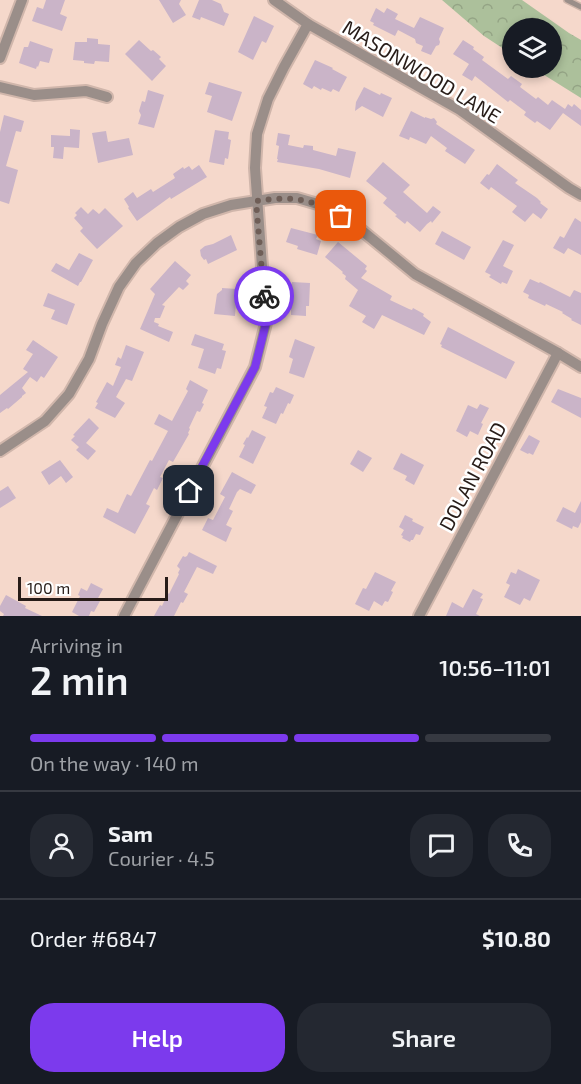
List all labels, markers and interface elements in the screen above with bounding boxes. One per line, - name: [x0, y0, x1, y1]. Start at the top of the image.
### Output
- street label: MASONWOOD LANE: [339, 14, 505, 128]
- map controls: [502, 18, 562, 78]
- button: layers: [502, 18, 562, 78]
- pin: [315, 190, 366, 241]
- icon: bag: [324, 199, 357, 232]
- courier: [234, 266, 294, 326]
- icon: bike: [248, 280, 281, 313]
- street label: DOLAN ROAD: [433, 418, 511, 534]
- pin: [163, 465, 214, 516]
- icon: home: [172, 474, 205, 507]
- scale bar: [18, 574, 168, 602]
- text: 100 m: [27, 578, 70, 597]
- text: Arriving in: [30, 633, 123, 657]
- text: 10:56–11:01: [439, 654, 551, 680]
- text: 2 min: [30, 656, 129, 703]
- text: On the way · 140 m: [30, 751, 199, 775]
- button: person: [30, 814, 93, 877]
- button: chat: [410, 814, 473, 877]
- button: phone: [488, 814, 551, 877]
- text: Sam: [108, 820, 153, 846]
- text: Courier · 4.5: [108, 846, 215, 870]
- text: Order #6847: [30, 925, 157, 951]
- text: $10.80: [482, 925, 551, 951]
- button: Help: [30, 1003, 285, 1072]
- button: Share: [297, 1003, 551, 1072]

